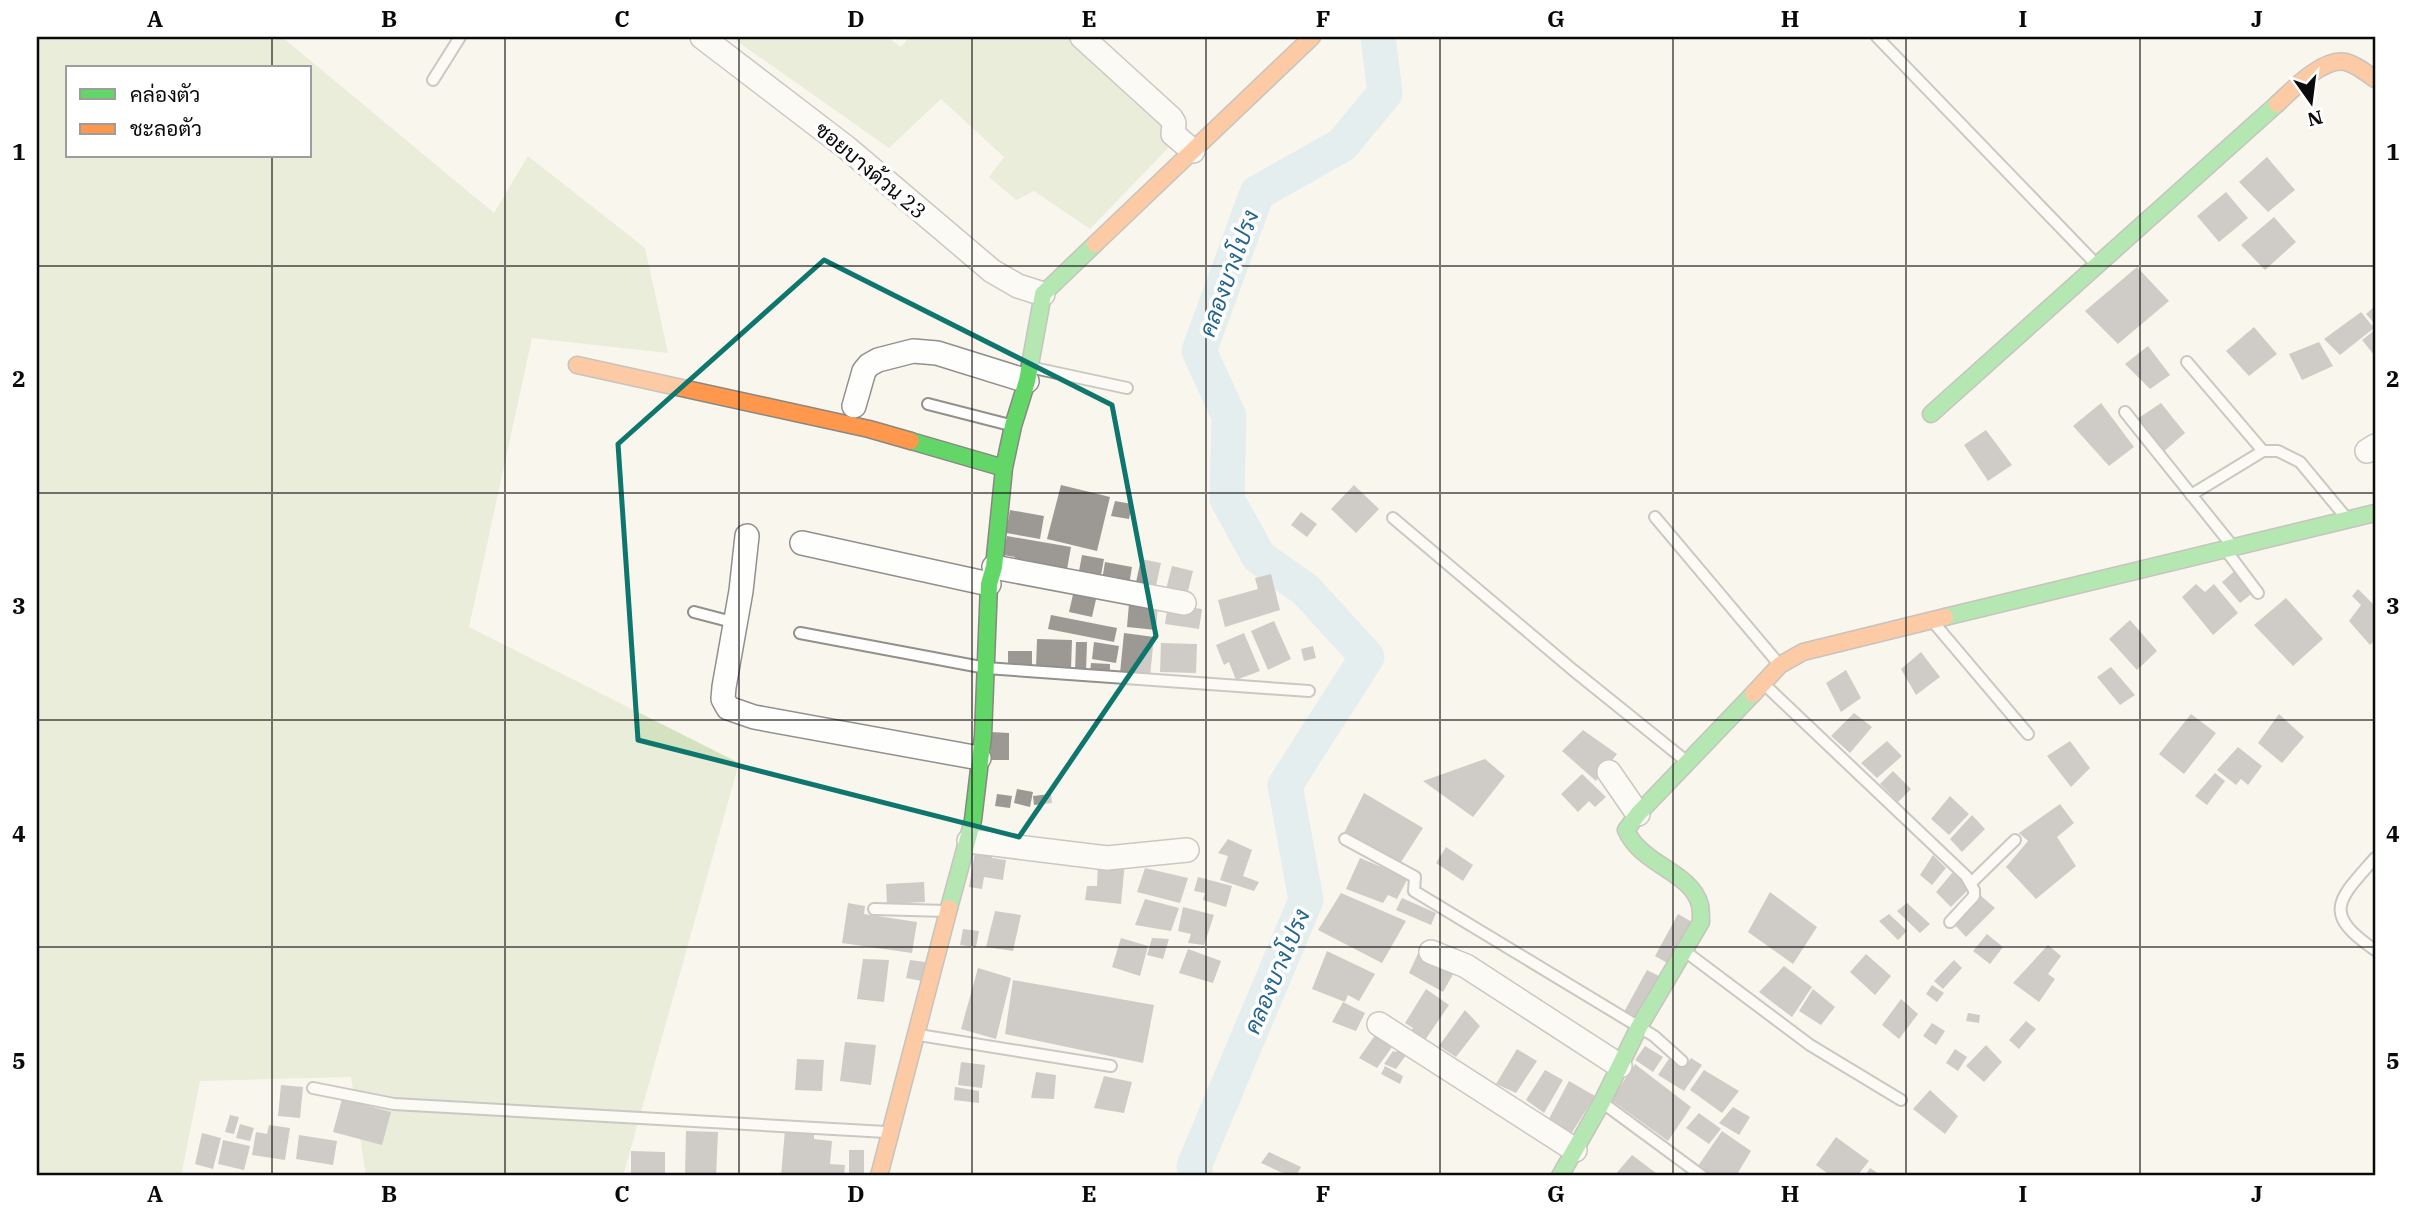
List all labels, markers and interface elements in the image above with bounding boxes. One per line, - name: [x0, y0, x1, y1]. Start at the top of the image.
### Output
- text: A: [147, 3, 163, 33]
- text: B: [381, 3, 397, 33]
- text: C: [614, 3, 630, 33]
- text: D: [847, 3, 865, 33]
- text: E: [1081, 3, 1097, 33]
- text: F: [1316, 3, 1330, 33]
- text: G: [1547, 3, 1565, 33]
- text: H: [1781, 3, 1799, 33]
- text: I: [2019, 3, 2027, 33]
- text: J: [2251, 3, 2263, 33]
- legend: [66, 66, 312, 158]
- north arrow: [2276, 66, 2346, 136]
- text: คล่องตัว: [130, 80, 200, 108]
- text: N: [2305, 105, 2325, 132]
- text: ชะลอตัว: [130, 114, 202, 142]
- street label: ซอยบางด้วน 23: [809, 115, 933, 225]
- text: 1: [12, 136, 26, 166]
- text: 1: [2386, 136, 2400, 166]
- water label: คลองบางโปรง: [1191, 205, 1265, 341]
- text: 2: [12, 363, 26, 393]
- text: 2: [2386, 363, 2400, 393]
- text: 3: [12, 590, 26, 620]
- text: 3: [2386, 590, 2400, 620]
- text: 4: [12, 818, 26, 848]
- text: 4: [2386, 818, 2400, 848]
- water label: คลองบางโปรง: [1236, 904, 1316, 1038]
- text: 5: [12, 1045, 26, 1075]
- text: 5: [2386, 1045, 2400, 1075]
- text: A: [147, 1178, 163, 1208]
- text: B: [381, 1178, 397, 1208]
- text: C: [614, 1178, 630, 1208]
- text: D: [847, 1178, 865, 1208]
- text: E: [1081, 1178, 1097, 1208]
- text: F: [1316, 1178, 1330, 1208]
- text: G: [1547, 1178, 1565, 1208]
- text: H: [1781, 1178, 1799, 1208]
- text: I: [2019, 1178, 2027, 1208]
- text: J: [2251, 1178, 2263, 1208]

